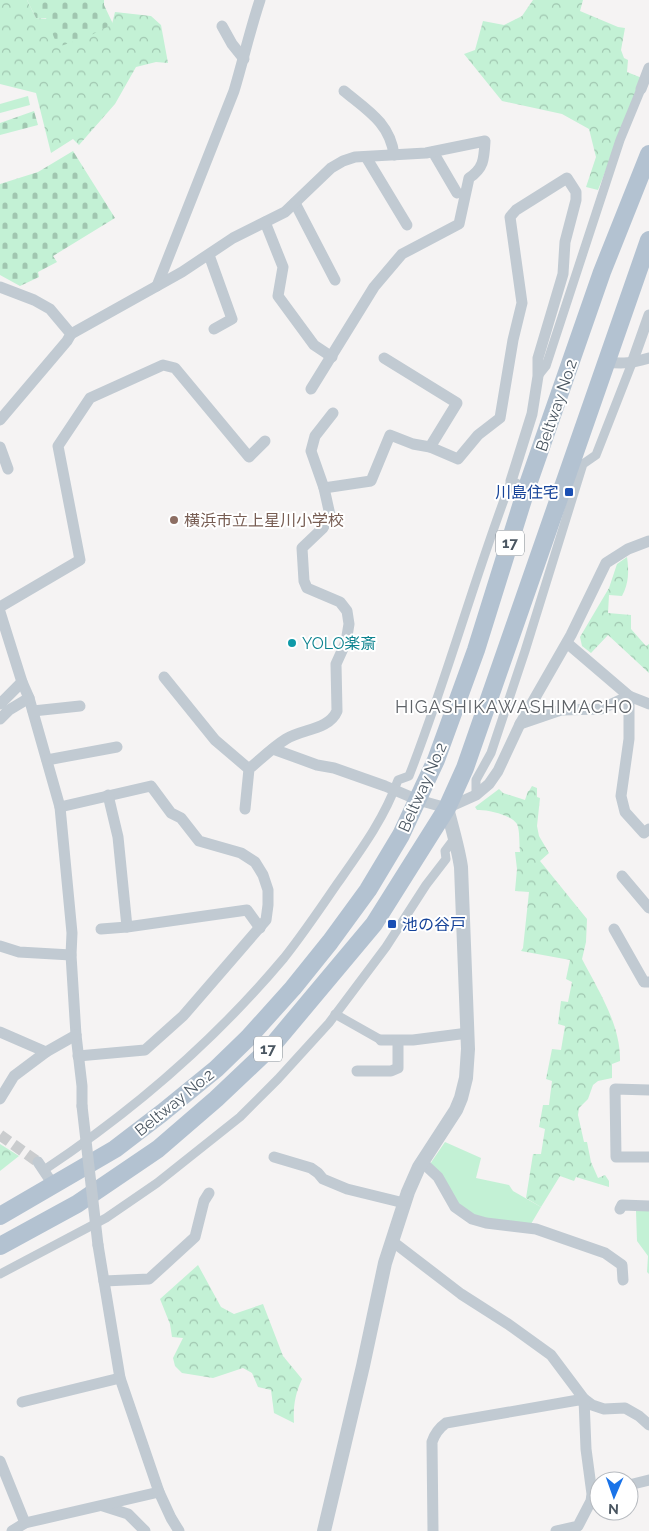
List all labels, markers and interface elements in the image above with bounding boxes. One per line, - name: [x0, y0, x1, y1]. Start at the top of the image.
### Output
- street label: Beltway No.2: [532, 357, 581, 454]
- place label: 川島住宅: [495, 483, 559, 502]
- marker: 川島住宅: [563, 486, 575, 498]
- place label: 横浜市立上星川小学校: [184, 511, 344, 530]
- marker: 横浜市立上星川小学校: [168, 514, 180, 526]
- road number: 17: [496, 530, 524, 556]
- place label: YOLO楽斎: [302, 634, 377, 653]
- marker: YOLO楽斎: [286, 637, 298, 649]
- district label: HIGASHIKAWASHIMACHO: [395, 696, 633, 717]
- street label: Beltway No.2: [394, 739, 451, 835]
- place label: 池の谷戸: [402, 915, 466, 934]
- marker: 池の谷戸: [386, 918, 398, 930]
- road number: 17: [254, 1036, 282, 1062]
- street label: Beltway No.2: [131, 1065, 218, 1140]
- north arrow: [589, 1471, 639, 1521]
- text: N: [608, 1501, 619, 1517]

